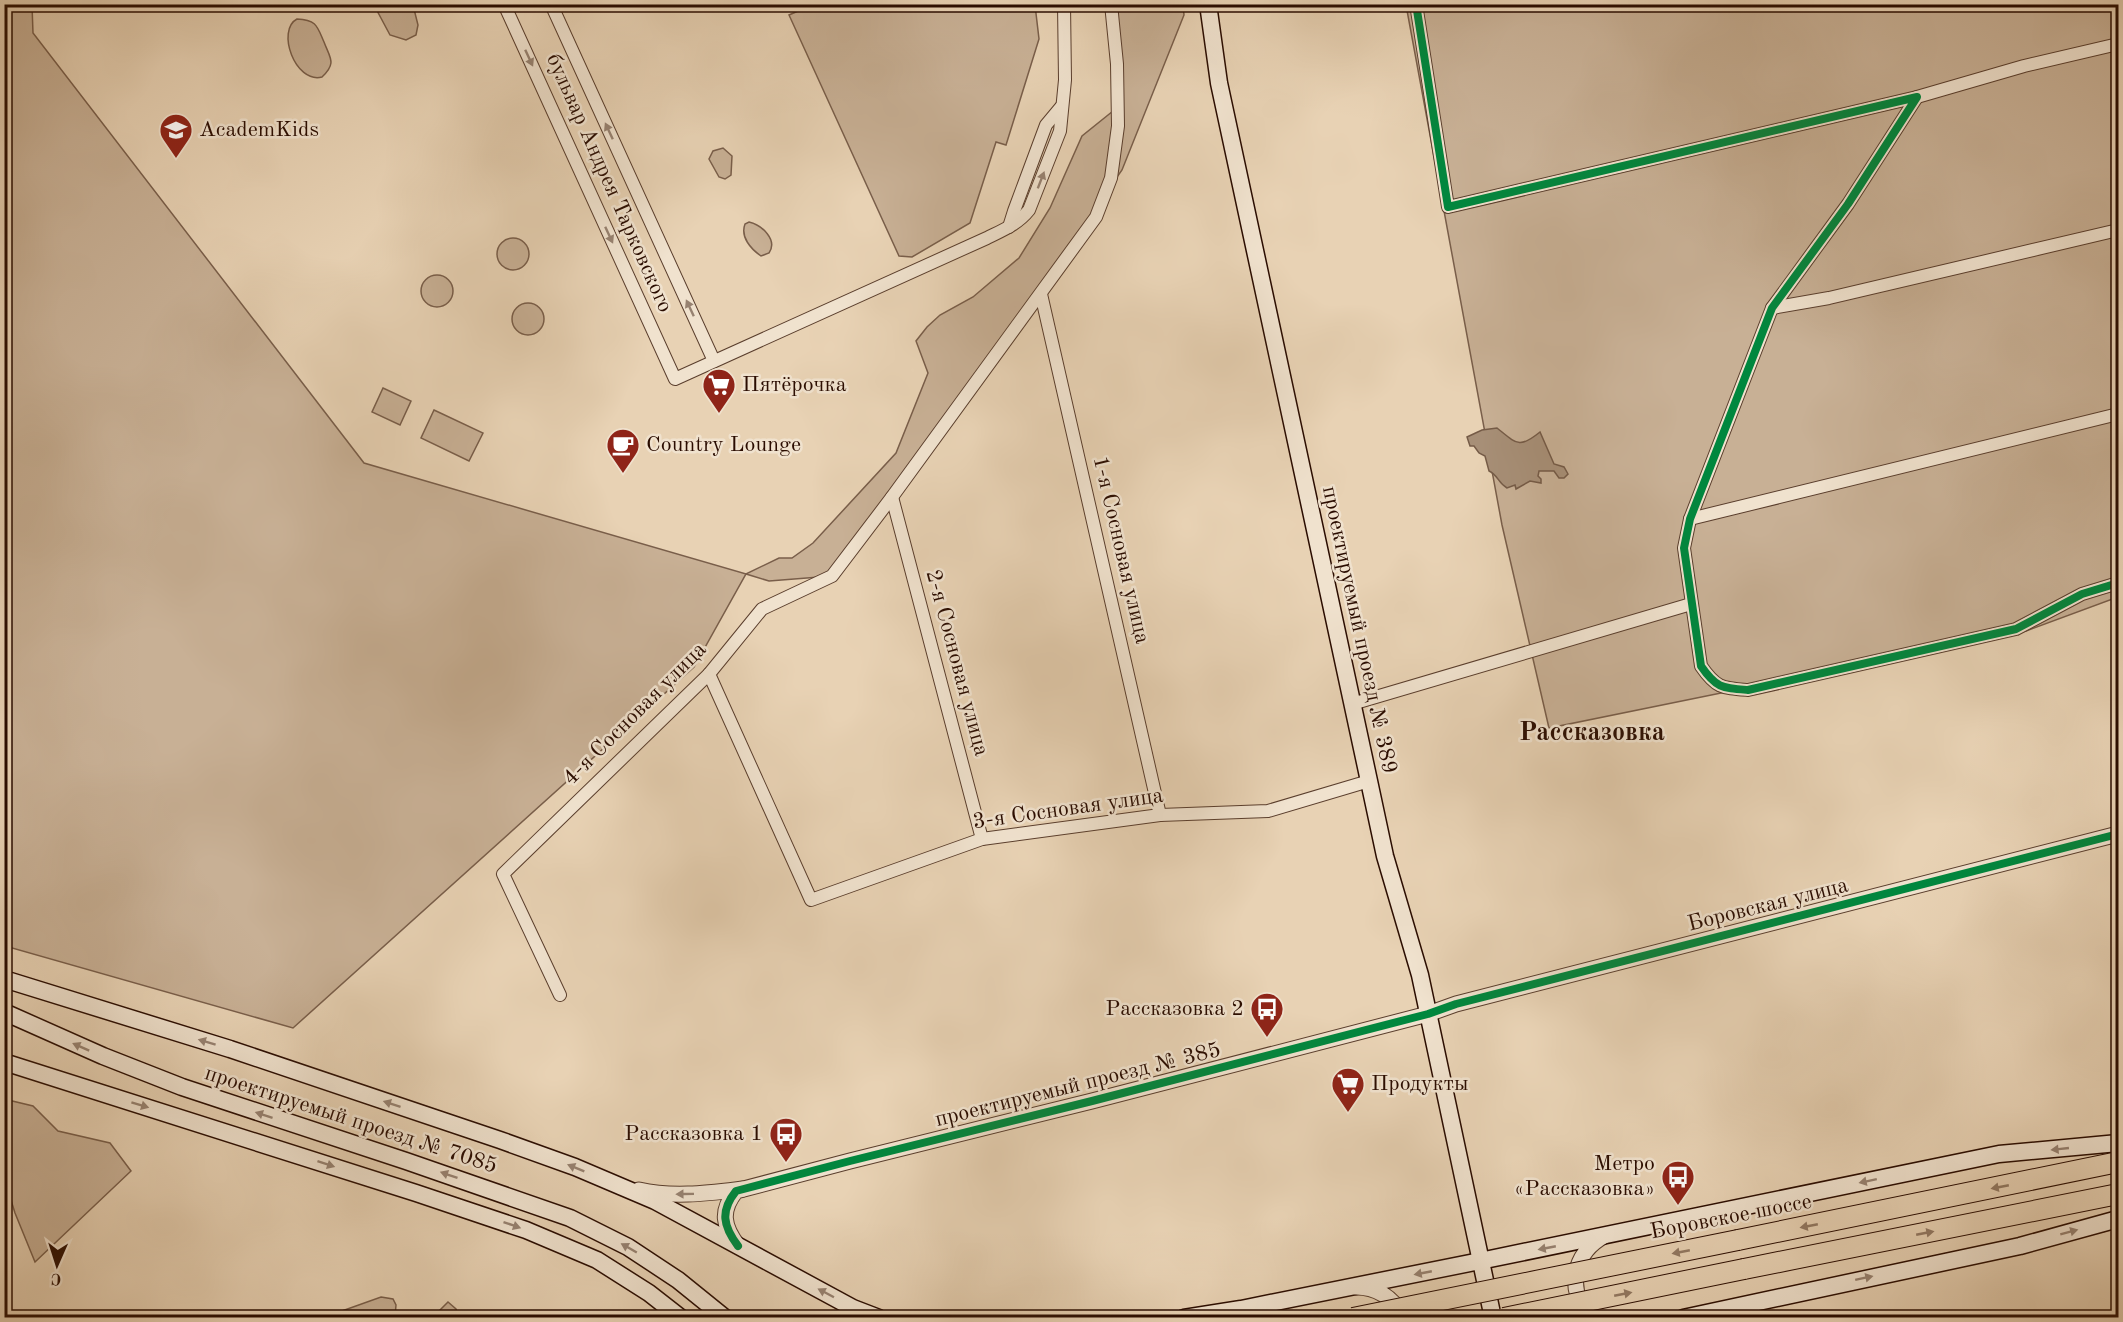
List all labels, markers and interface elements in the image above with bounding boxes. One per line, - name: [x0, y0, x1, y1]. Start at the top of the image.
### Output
- one-way arrow: [524, 49, 533, 66]
- street label: бульвар Андрея Тарковского: [542, 50, 676, 316]
- school or university icon: AcademKids: [158, 112, 194, 159]
- place label: AcademKids: [199, 119, 319, 141]
- one-way arrow: [604, 121, 614, 139]
- one-way arrow: [1036, 171, 1046, 189]
- one-way arrow: [605, 227, 614, 244]
- one-way arrow: [685, 299, 695, 317]
- supermarket icon: Пятёрочка: [701, 367, 737, 414]
- place label: Пятёрочка: [742, 374, 847, 396]
- cafe icon: Country Lounge: [605, 427, 641, 474]
- place label: Country Lounge: [646, 434, 801, 456]
- street label: 1-я Сосновая улица: [1089, 454, 1153, 646]
- street label: проектируемый проезд № 389: [1318, 484, 1400, 776]
- street label: 2-я Сосновая улица: [922, 567, 993, 759]
- street label: 4-я Сосновая улица: [559, 638, 711, 790]
- district label: Рассказовка: [1519, 720, 1665, 746]
- street label: 3-я Сосновая улица: [971, 785, 1165, 833]
- street label: Боровская улица: [1685, 874, 1851, 936]
- bus stop icon: Рассказовка 2: [1249, 991, 1285, 1038]
- place label: Рассказовка 2: [1105, 998, 1244, 1020]
- one-way arrow: [198, 1037, 216, 1046]
- street label: проектируемый проезд № 385: [933, 1039, 1223, 1131]
- one-way arrow: [72, 1041, 90, 1051]
- street label: проектируемый проезд № 7085: [202, 1062, 500, 1178]
- supermarket icon: Продукты: [1330, 1066, 1366, 1113]
- place label: Продукты: [1371, 1073, 1468, 1095]
- one-way arrow: [383, 1098, 401, 1108]
- one-way arrow: [131, 1101, 149, 1110]
- one-way arrow: [255, 1109, 273, 1119]
- bus stop icon: Рассказовка 1: [768, 1116, 804, 1163]
- place label: Рассказовка 1: [624, 1123, 763, 1145]
- one-way arrow: [2051, 1144, 2070, 1154]
- place label: Метро «Рассказовка»: [1514, 1153, 1655, 1200]
- bus stop icon: Метро «Рассказовка»: [1660, 1159, 1696, 1206]
- one-way arrow: [317, 1160, 335, 1169]
- one-way arrow: [567, 1163, 585, 1173]
- one-way arrow: [440, 1170, 458, 1180]
- one-way arrow: [1859, 1177, 1878, 1186]
- one-way arrow: [1990, 1183, 2009, 1192]
- one-way arrow: [676, 1189, 695, 1199]
- street label: Боровское шоссе: [1648, 1191, 1814, 1243]
- one-way arrow: [503, 1221, 521, 1230]
- one-way arrow: [1799, 1222, 1818, 1231]
- one-way arrow: [2060, 1227, 2078, 1236]
- one-way arrow: [1916, 1228, 1935, 1237]
- north arrow: [27, 1235, 87, 1295]
- one-way arrow: [621, 1243, 637, 1254]
- one-way arrow: [1537, 1244, 1556, 1253]
- one-way arrow: [1671, 1248, 1690, 1257]
- one-way arrow: [1413, 1269, 1432, 1278]
- text: С: [51, 1270, 62, 1286]
- one-way arrow: [1854, 1273, 1873, 1283]
- one-way arrow: [817, 1288, 834, 1298]
- one-way arrow: [1614, 1288, 1633, 1298]

